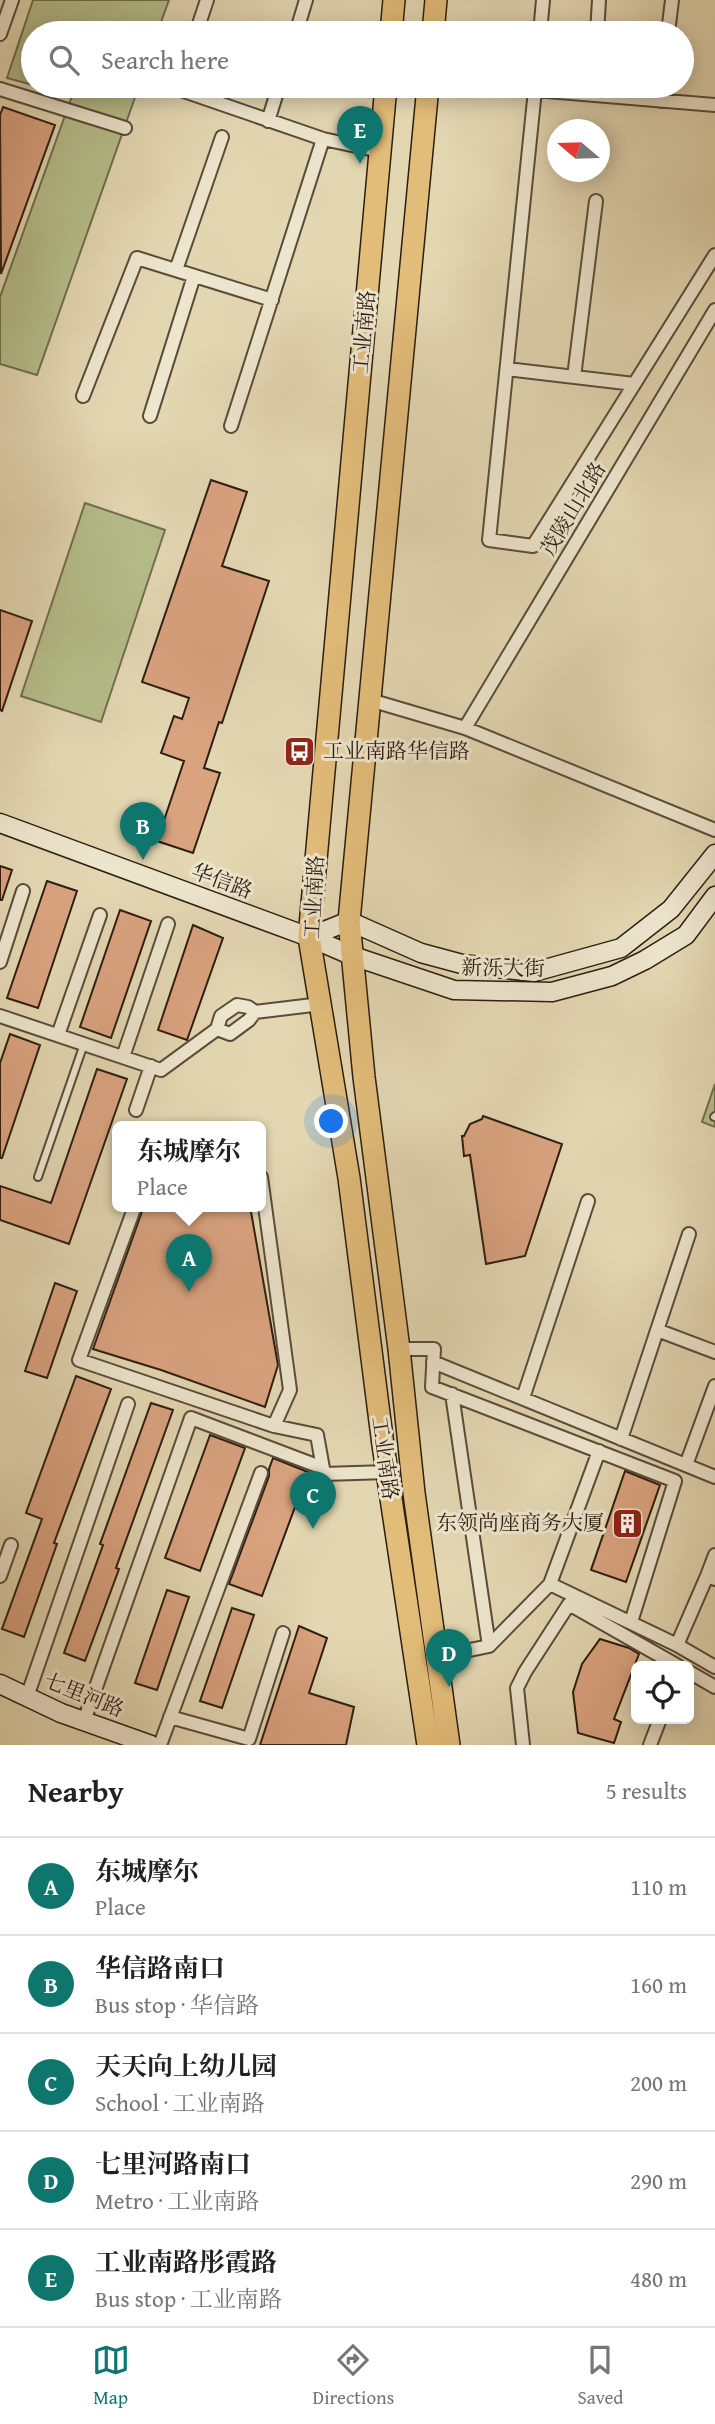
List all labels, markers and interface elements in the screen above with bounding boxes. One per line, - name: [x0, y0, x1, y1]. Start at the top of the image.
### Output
- search box: [21, 21, 694, 98]
- text: Search here: [101, 40, 229, 79]
- icon: search: [45, 41, 83, 79]
- pin: E: [337, 106, 383, 164]
- north arrow: [547, 119, 610, 182]
- street label: 工业南路: [344, 289, 383, 375]
- street label: 茂陵山北路: [532, 456, 613, 562]
- bus stop icon: 工业南路华信路: [283, 734, 317, 768]
- place label: 工业南路华信路: [323, 735, 470, 766]
- pin: B: [120, 802, 166, 860]
- street label: 工业南路: [296, 854, 331, 940]
- street label: 华信路: [187, 855, 257, 906]
- street label: 新泺大街: [461, 951, 545, 984]
- your location: [314, 1104, 348, 1138]
- popup: [112, 1121, 266, 1212]
- text: 东城摩尔: [137, 1131, 241, 1170]
- text: Place: [137, 1170, 188, 1203]
- pin: A: [166, 1234, 212, 1292]
- street label: 工业南路: [364, 1414, 407, 1502]
- pin: C: [290, 1471, 336, 1529]
- building icon: 东领尚座商务大厦: [610, 1506, 644, 1540]
- place label: 东领尚座商务大厦: [436, 1507, 604, 1538]
- pin: D: [426, 1629, 472, 1687]
- map controls: [631, 1661, 694, 1724]
- button: locate: [631, 1661, 694, 1724]
- street label: 七里河路: [39, 1664, 129, 1725]
- text: Nearby: [28, 1769, 124, 1813]
- text: 5 results: [606, 1774, 687, 1807]
- text: 东城摩尔: [95, 1851, 199, 1890]
- text: A: [44, 1870, 58, 1903]
- text: 110 m: [630, 1870, 687, 1903]
- text: Place: [95, 1890, 146, 1923]
- text: 华信路南口: [95, 1948, 225, 1987]
- text: B: [44, 1968, 58, 2001]
- text: 160 m: [630, 1968, 687, 2001]
- text: Bus stop · 华信路: [95, 1988, 259, 2021]
- text: 天天向上幼儿园: [95, 2046, 277, 2085]
- text: C: [44, 2066, 58, 2099]
- text: 200 m: [630, 2066, 687, 2099]
- text: School · 工业南路: [95, 2086, 265, 2119]
- text: 七里河路南口: [95, 2144, 251, 2183]
- text: D: [44, 2164, 58, 2197]
- text: 290 m: [630, 2164, 687, 2197]
- text: Metro · 工业南路: [95, 2184, 260, 2217]
- text: 工业南路彤霞路: [95, 2242, 277, 2281]
- text: E: [45, 2262, 57, 2295]
- text: 480 m: [630, 2262, 687, 2295]
- text: Bus stop · 工业南路: [95, 2282, 282, 2315]
- tab: Map: [92, 2341, 130, 2411]
- tab: Directions: [313, 2341, 394, 2411]
- tab: Saved: [577, 2341, 623, 2411]

